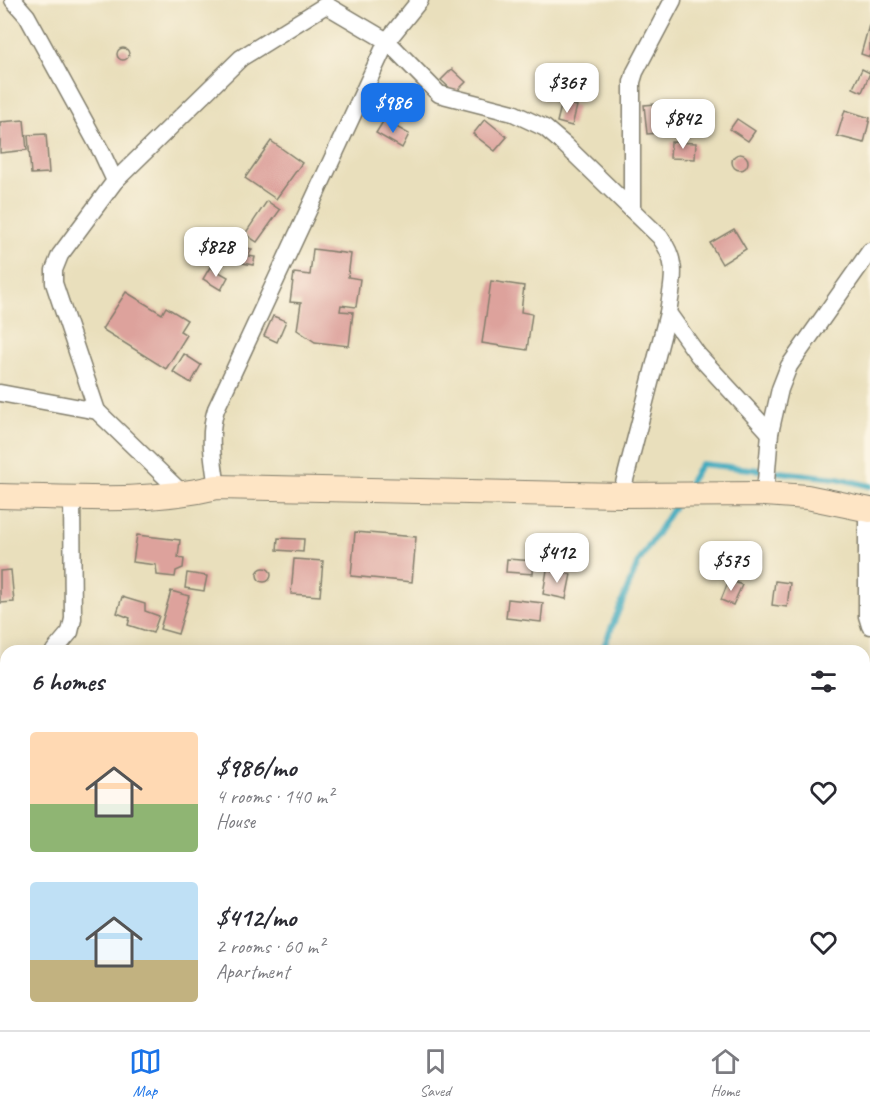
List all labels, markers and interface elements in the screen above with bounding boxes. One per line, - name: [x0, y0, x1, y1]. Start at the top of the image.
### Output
- pin: $367: [531, 63, 603, 114]
- text: $367: [549, 70, 585, 95]
- pin: $986: [357, 83, 429, 134]
- text: $986: [375, 90, 411, 115]
- pin: $842: [647, 99, 719, 150]
- text: $842: [665, 106, 701, 131]
- pin: $828: [180, 227, 252, 278]
- text: $828: [198, 234, 234, 259]
- pin: $412: [521, 533, 593, 584]
- text: $412: [539, 540, 575, 565]
- pin: $575: [695, 541, 767, 592]
- text: $575: [713, 548, 749, 573]
- text: 6 homes: [30, 665, 104, 698]
- icon: filters: [807, 665, 840, 698]
- text: $986/mo: [216, 751, 296, 784]
- icon: home: [78, 756, 150, 828]
- icon: heart: [807, 776, 840, 809]
- text: 4 rooms · 140 m²: [216, 784, 333, 809]
- text: House: [216, 809, 255, 834]
- text: $412/mo: [216, 901, 296, 934]
- icon: home: [78, 906, 150, 978]
- icon: heart: [807, 926, 840, 959]
- text: 2 rooms · 60 m²: [216, 934, 324, 959]
- text: Apartment: [216, 959, 289, 984]
- tab: Map: [129, 1045, 162, 1101]
- tab: Saved: [419, 1045, 452, 1101]
- tab: Home: [709, 1045, 742, 1101]

